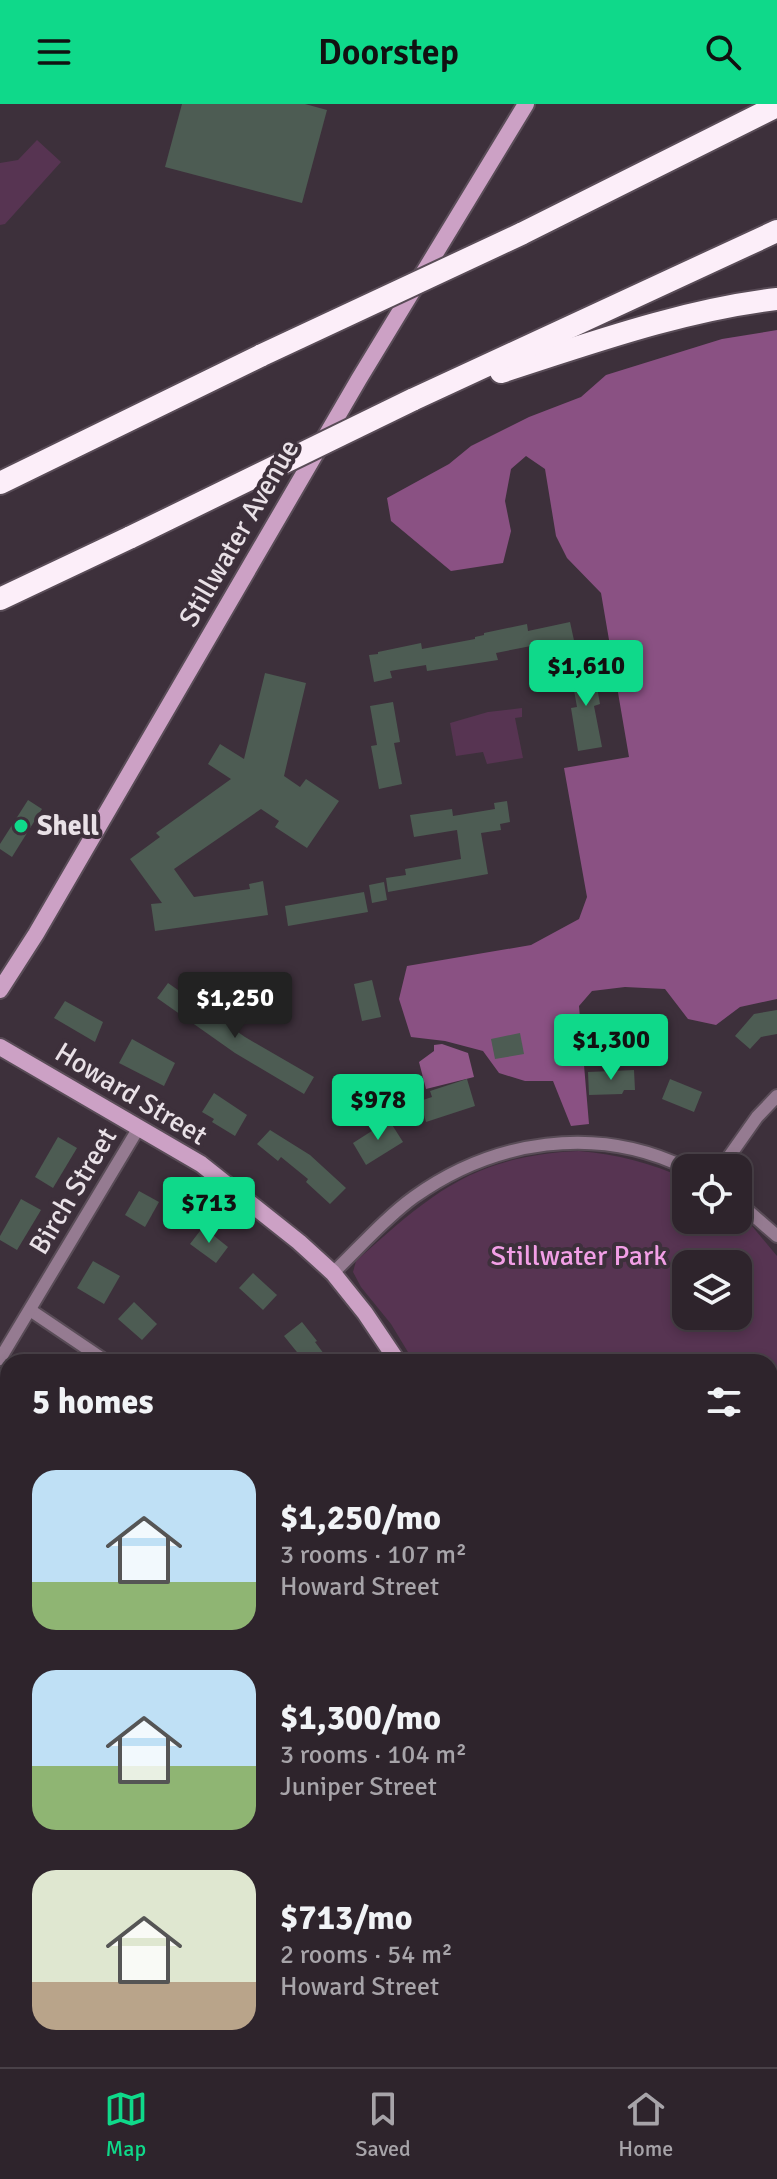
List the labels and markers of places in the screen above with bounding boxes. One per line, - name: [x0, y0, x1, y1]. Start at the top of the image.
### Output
- pin: $1,610: [521, 640, 651, 708]
- place label: Shell: [37, 809, 99, 843]
- marker: Shell: [12, 817, 30, 835]
- pin: $1,250: [170, 972, 300, 1040]
- pin: $1,300: [546, 1014, 676, 1082]
- pin: $978: [331, 1074, 425, 1142]
- pin: $713: [162, 1177, 256, 1245]

